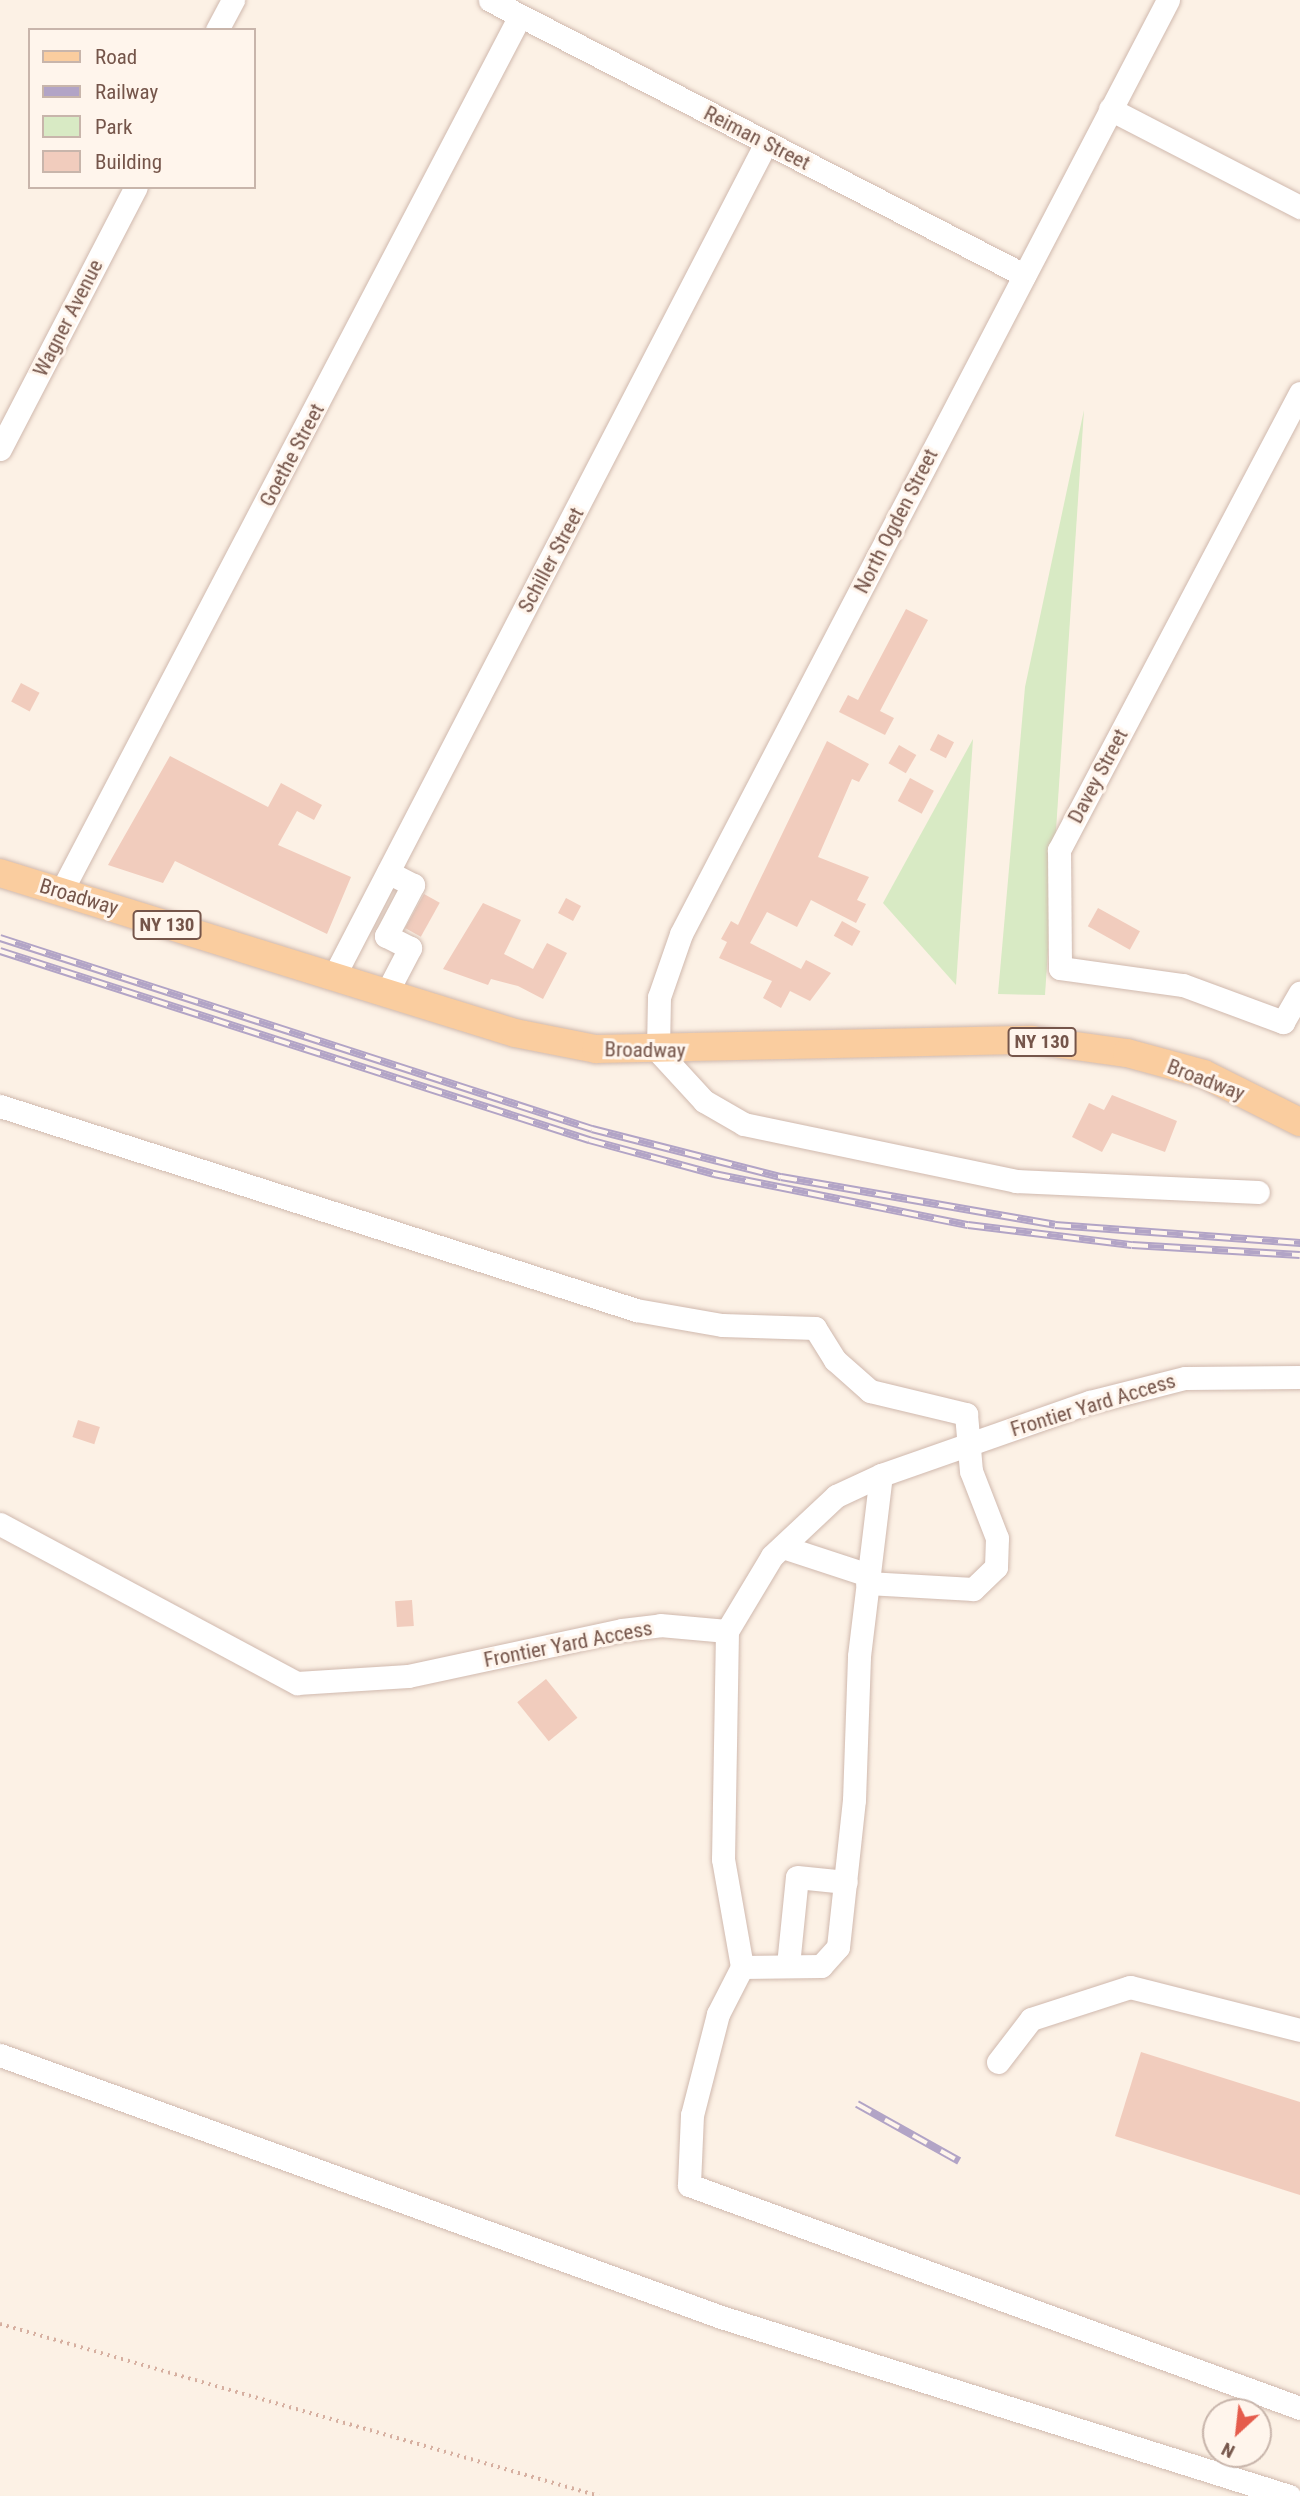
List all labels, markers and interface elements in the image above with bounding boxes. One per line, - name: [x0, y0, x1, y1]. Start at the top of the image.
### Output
- legend: [28, 28, 256, 189]
- text: Road: [95, 45, 137, 69]
- text: Railway: [95, 80, 158, 104]
- street label: Reiman Street: [700, 100, 814, 176]
- text: Park: [95, 115, 132, 139]
- text: Building: [95, 150, 162, 174]
- street label: Wagner Avenue: [28, 255, 108, 381]
- street label: Goethe Street: [254, 399, 330, 511]
- street label: North Ogden Street: [849, 444, 943, 598]
- street label: Schiller Street: [513, 503, 589, 617]
- street label: Davey Street: [1063, 725, 1133, 827]
- street label: Broadway: [37, 873, 121, 921]
- road number: NY 130: [132, 909, 202, 940]
- road number: NY 130: [1007, 1026, 1077, 1058]
- street label: Broadway: [604, 1037, 686, 1063]
- street label: Broadway: [1164, 1054, 1248, 1106]
- street label: Frontier Yard Access: [1007, 1368, 1179, 1442]
- street label: Frontier Yard Access: [482, 1615, 654, 1673]
- north arrow: [1202, 2398, 1272, 2468]
- text: N: [1218, 2437, 1239, 2463]

